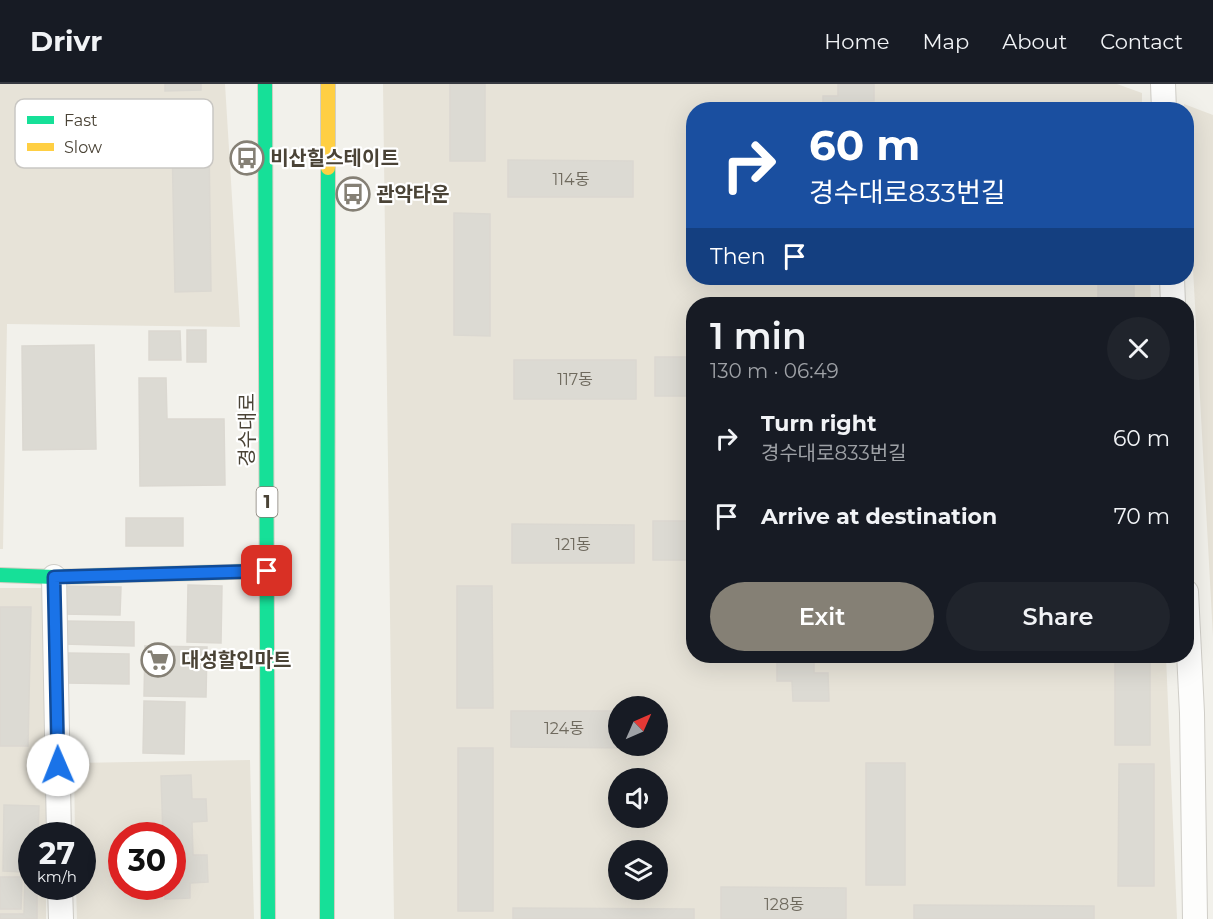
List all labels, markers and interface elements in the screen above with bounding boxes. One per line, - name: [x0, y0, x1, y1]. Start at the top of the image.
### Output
- text: Drivr: [30, 24, 102, 58]
- text: Home: [824, 29, 889, 54]
- text: Map: [922, 29, 969, 54]
- text: About: [1002, 29, 1067, 54]
- text: Contact: [1100, 29, 1183, 54]
- legend: [15, 99, 213, 168]
- text: Fast: [64, 111, 98, 130]
- text: 60 m: [809, 119, 920, 171]
- icon: right: [710, 126, 788, 204]
- text: Slow: [64, 138, 102, 157]
- bus stop icon: 비산힐스테이트: [229, 140, 265, 176]
- place label: 비산힐스테이트: [270, 146, 399, 170]
- house number: 114동: [553, 170, 590, 189]
- bus stop icon: 관악타운: [335, 176, 371, 212]
- text: 경수대로833번길: [809, 176, 1006, 209]
- place label: 관악타운: [376, 182, 450, 206]
- icon: arrive: [778, 240, 811, 273]
- text: Then: [710, 243, 766, 270]
- text: 1 min: [710, 314, 807, 358]
- button: close: [1107, 317, 1170, 380]
- text: 130 m · 06:49: [710, 359, 839, 383]
- house number: 117동: [557, 370, 593, 389]
- street label: 경수대로: [235, 393, 259, 467]
- text: Turn right: [761, 410, 876, 437]
- icon: right: [710, 422, 743, 455]
- text: 60 m: [1113, 425, 1170, 452]
- text: 경수대로833번길: [761, 441, 907, 465]
- road number: 1: [256, 487, 278, 517]
- icon: arrive: [710, 500, 743, 533]
- text: Arrive at destination: [761, 503, 997, 530]
- text: 70 m: [1114, 503, 1170, 530]
- house number: 121동: [555, 535, 591, 554]
- pin: [241, 545, 292, 596]
- icon: arrive: [250, 554, 283, 587]
- button: Exit: [710, 582, 934, 651]
- button: Share: [946, 582, 1170, 651]
- supermarket icon: 대성할인마트: [140, 642, 176, 678]
- place label: 대성할인마트: [181, 648, 291, 672]
- north arrow: [608, 696, 668, 756]
- map controls: [608, 696, 668, 900]
- house number: 124동: [544, 719, 584, 738]
- position arrow: [26, 733, 90, 797]
- button: sound: [608, 768, 668, 828]
- speed limit sign: 30: [108, 822, 186, 900]
- text: 27: [39, 835, 75, 872]
- button: layers: [608, 840, 668, 900]
- text: km/h: [37, 867, 77, 886]
- house number: 128동: [764, 895, 804, 914]

